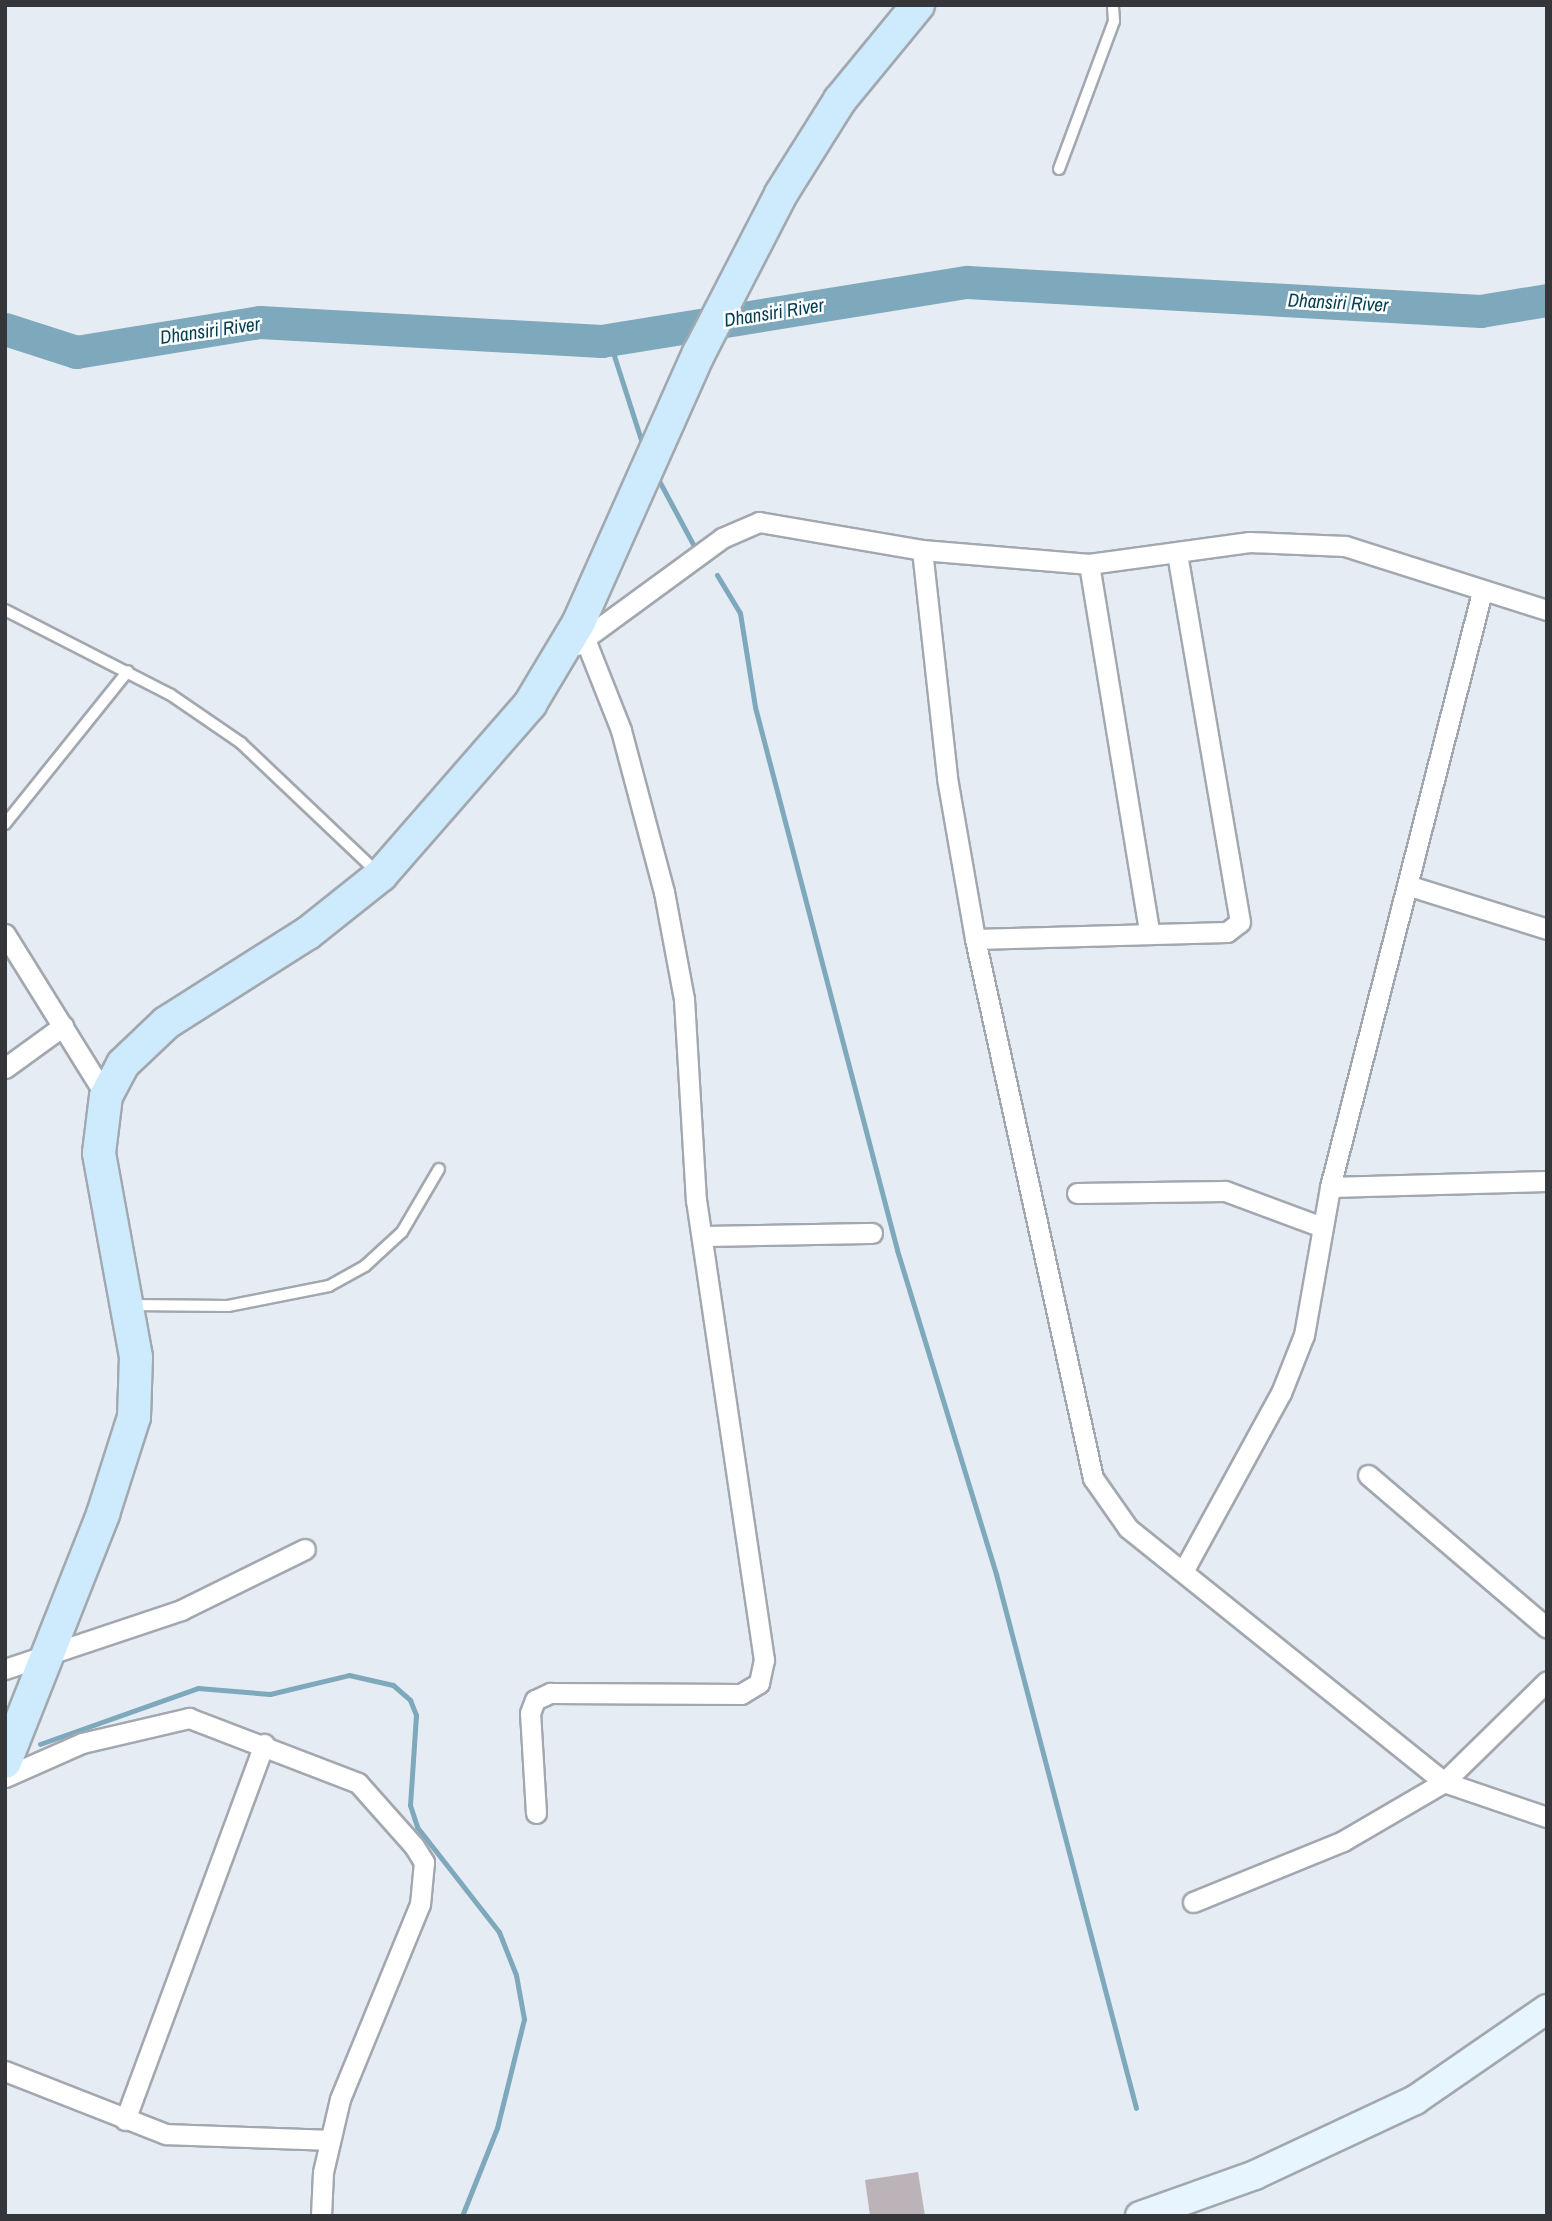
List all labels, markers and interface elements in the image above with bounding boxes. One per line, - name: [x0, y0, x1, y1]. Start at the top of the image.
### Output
- water label: Dhansiri River: [1287, 289, 1389, 317]
- water label: Dhansiri River: [723, 294, 825, 332]
- water label: Dhansiri River: [159, 313, 261, 349]

